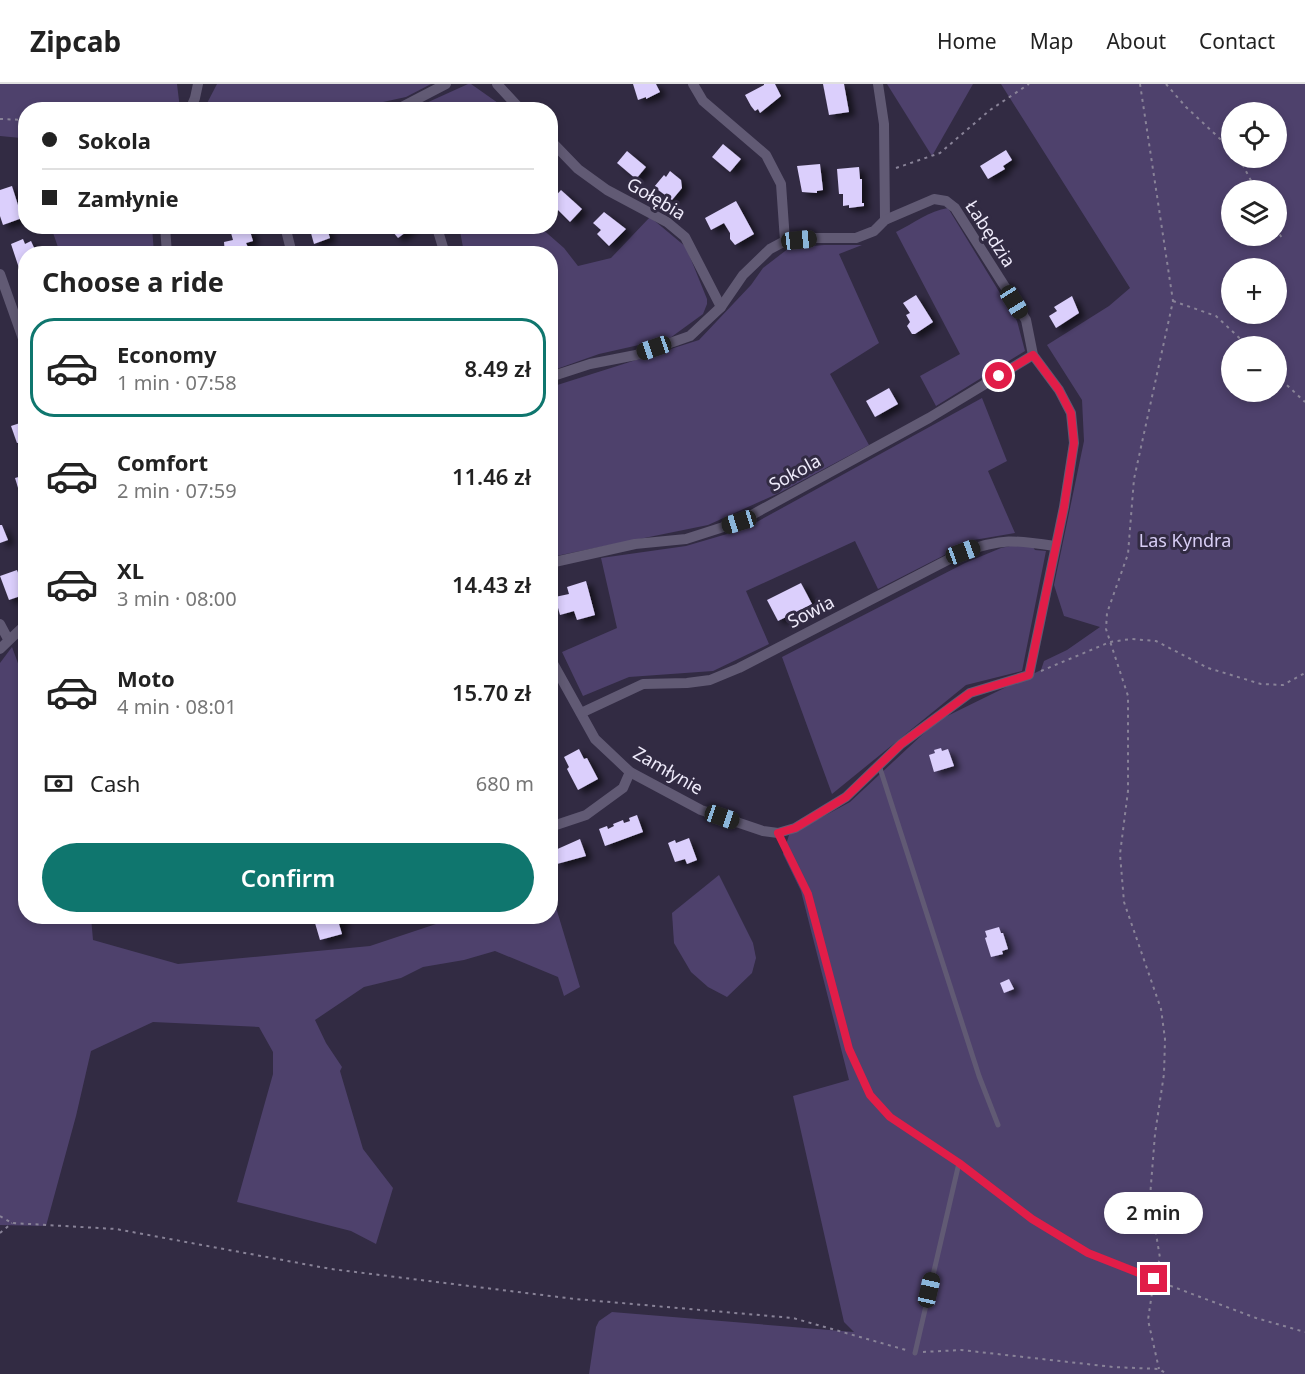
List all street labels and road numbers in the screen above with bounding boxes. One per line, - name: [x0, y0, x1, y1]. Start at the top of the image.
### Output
- street label: Gołębia: [623, 171, 690, 225]
- street label: Łabędzia: [960, 195, 1021, 271]
- street label: Sokola: [764, 448, 825, 496]
- street label: Sowia: [783, 589, 838, 633]
- street label: Zamłynie: [629, 740, 708, 800]

